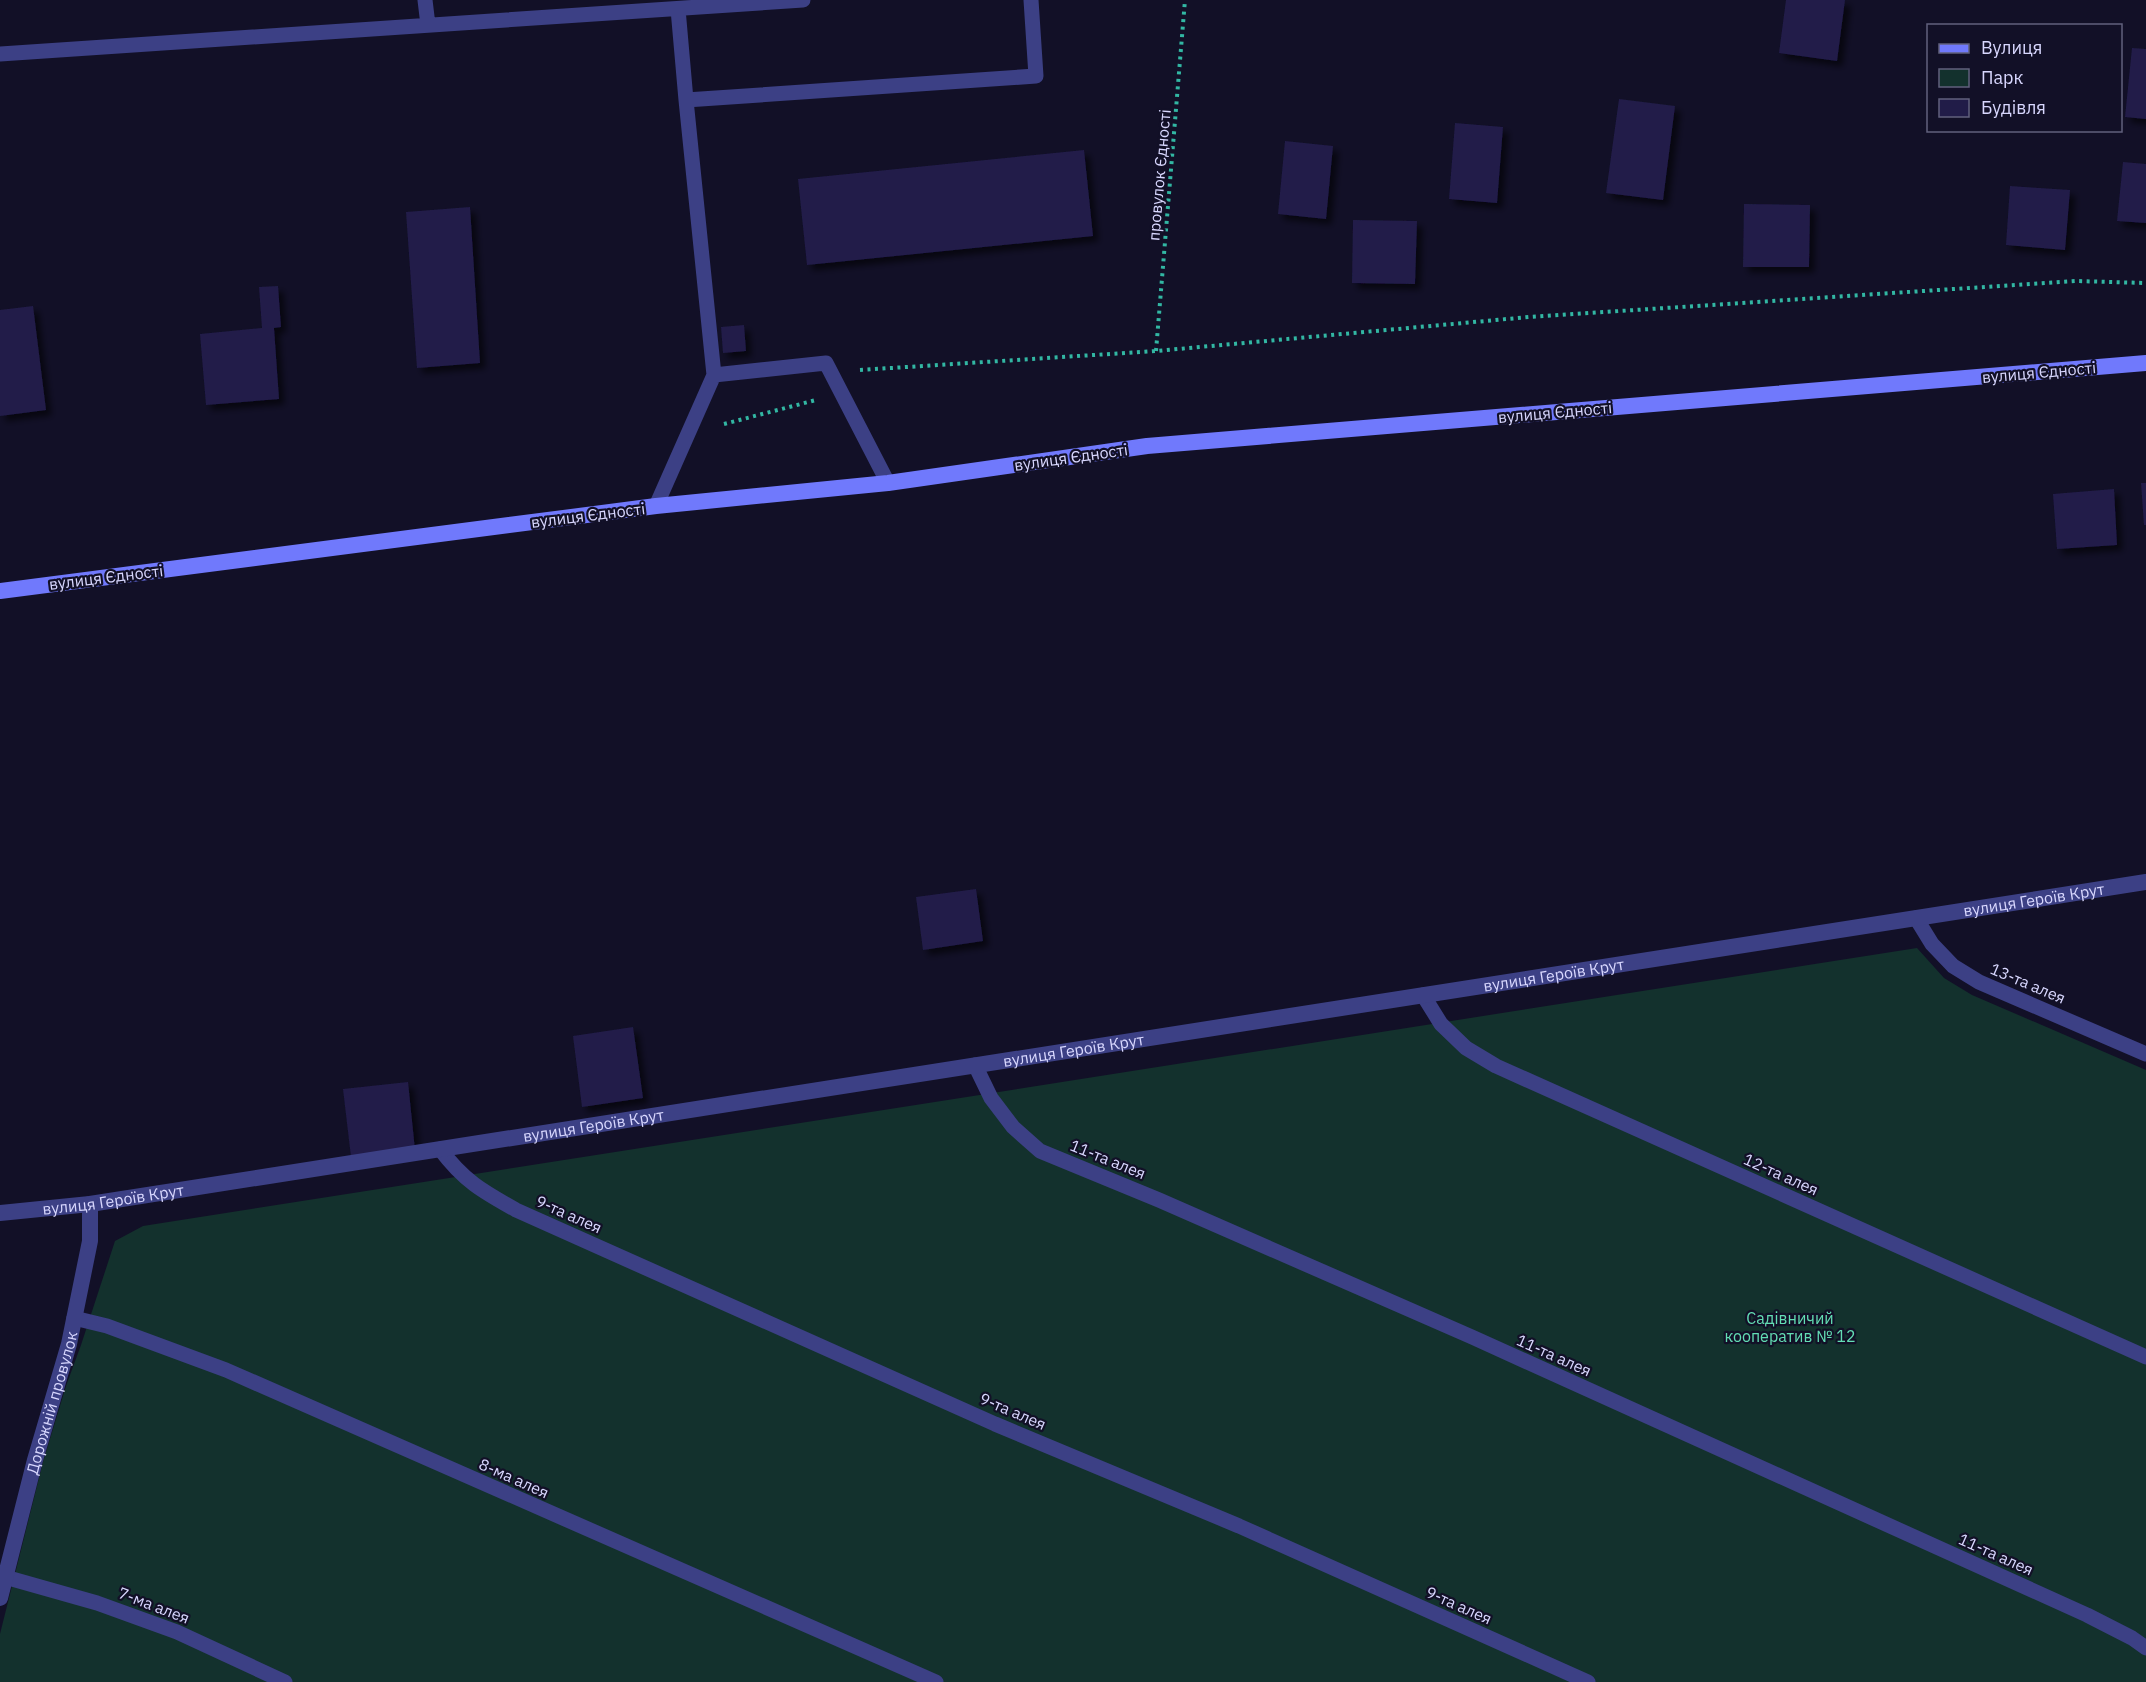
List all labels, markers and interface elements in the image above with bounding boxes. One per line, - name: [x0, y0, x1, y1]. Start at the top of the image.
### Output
- legend: [1927, 24, 2122, 132]
- text: Вулиця: [1981, 36, 2042, 59]
- text: Парк: [1981, 66, 2024, 89]
- text: Будівля: [1981, 96, 2046, 119]
- street label: провулок Єдності: [1143, 108, 1175, 242]
- street label: вулиця Єдності: [1981, 357, 2097, 387]
- street label: вулиця Єдності: [1497, 397, 1613, 427]
- street label: вулиця Єдності: [1013, 439, 1129, 475]
- street label: вулиця Єдності: [530, 498, 646, 532]
- street label: вулиця Єдності: [48, 560, 164, 594]
- street label: вулиця Героїв Крут: [1962, 879, 2106, 920]
- street label: вулиця Героїв Крут: [1482, 954, 1626, 996]
- street label: 13-та алея: [1987, 958, 2069, 1008]
- street label: вулиця Героїв Крут: [1002, 1029, 1146, 1071]
- street label: вулиця Героїв Крут: [521, 1104, 666, 1146]
- street label: 11-та алея: [1067, 1135, 1149, 1183]
- street label: 12-та алея: [1740, 1149, 1822, 1199]
- street label: вулиця Героїв Крут: [41, 1179, 186, 1219]
- street label: 9-та алея: [533, 1191, 605, 1237]
- park label: Садівничий кооператив № 12: [1724, 1308, 1856, 1346]
- street label: Дорожній провулок: [22, 1329, 81, 1477]
- street label: 11-та алея: [1513, 1330, 1595, 1380]
- street label: 9-та алея: [977, 1388, 1049, 1434]
- street label: 8-ма алея: [476, 1454, 552, 1502]
- street label: 11-та алея: [1955, 1529, 2037, 1579]
- street label: 7-ма алея: [116, 1582, 192, 1628]
- street label: 9-та алея: [1423, 1582, 1495, 1628]

